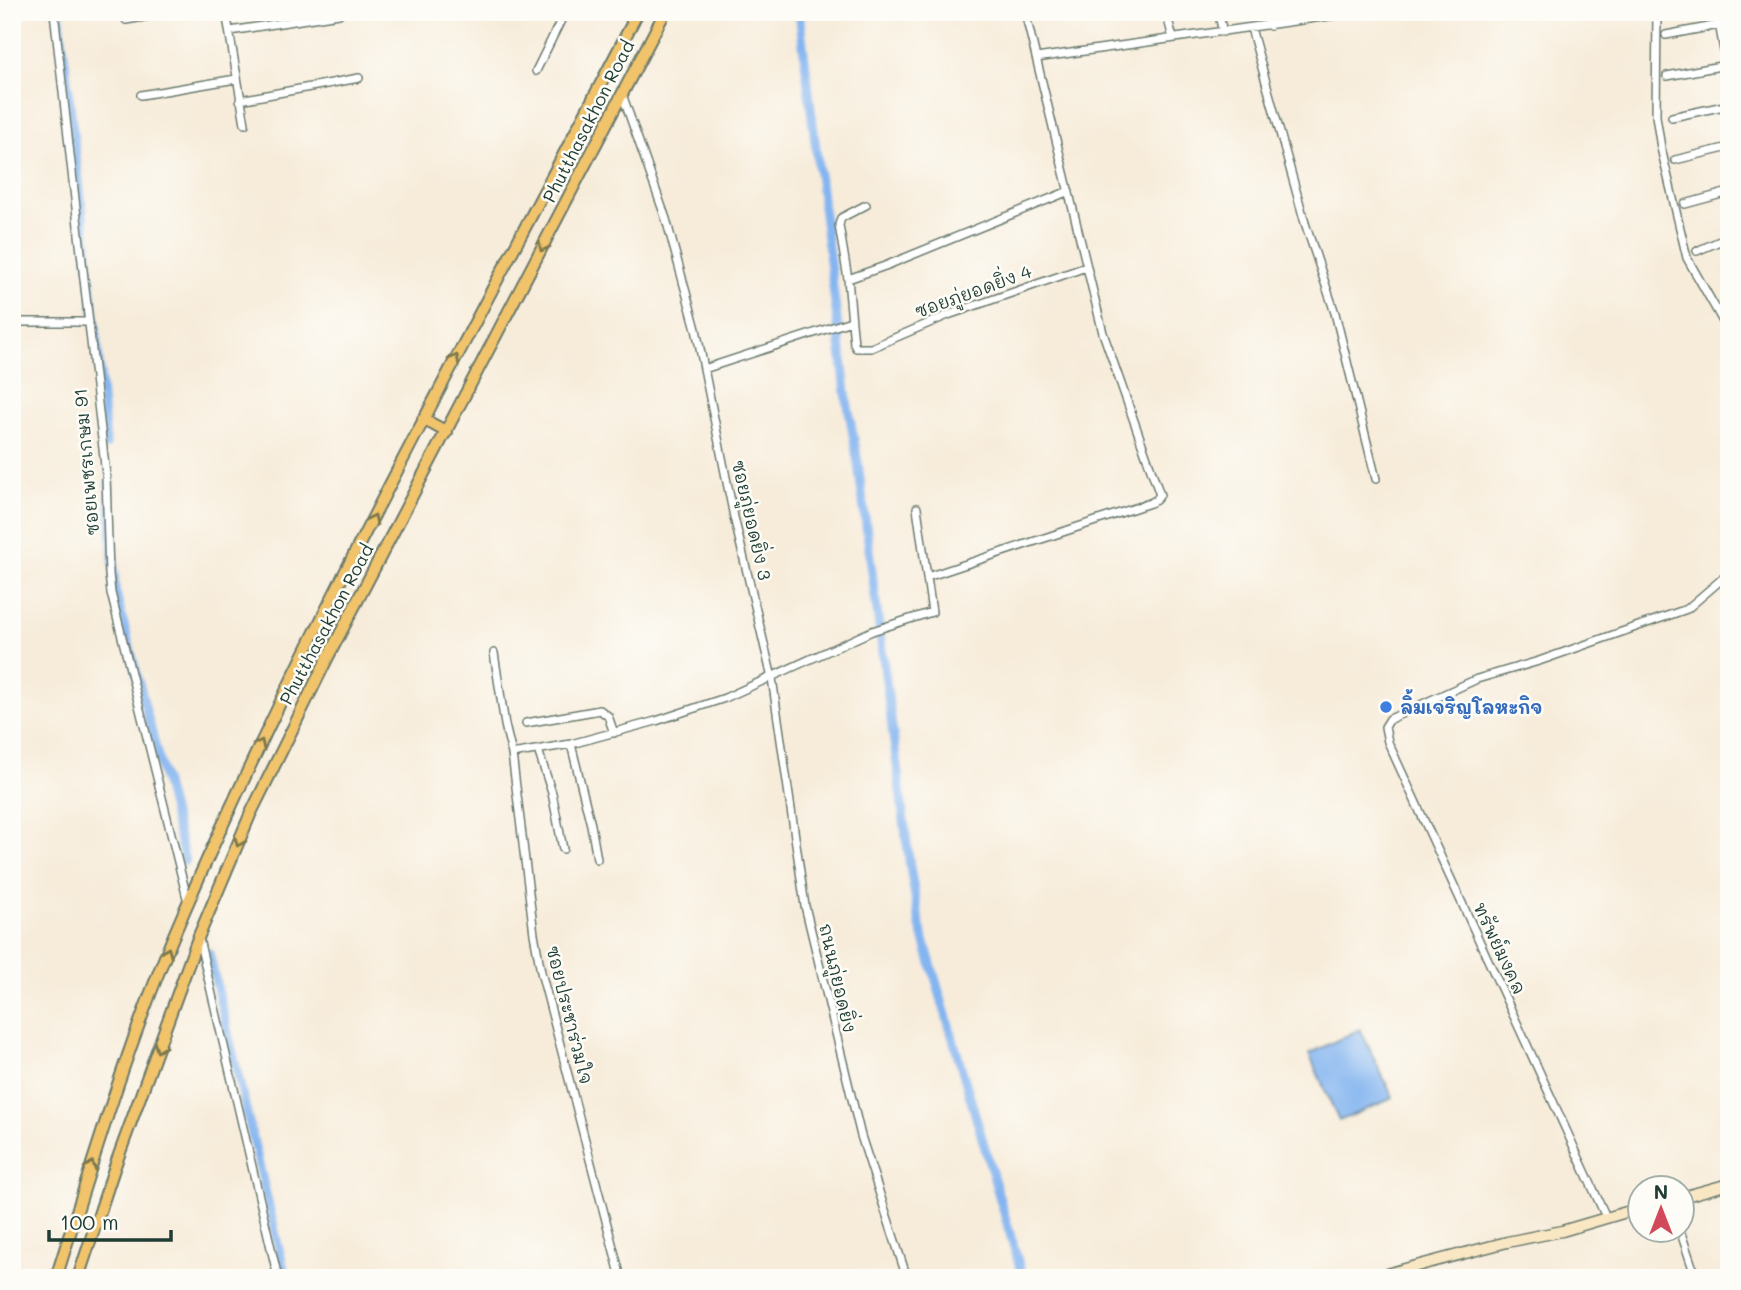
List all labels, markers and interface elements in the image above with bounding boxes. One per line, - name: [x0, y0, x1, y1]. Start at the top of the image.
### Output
- street label: Phutthasakhon Road: [537, 36, 639, 206]
- one-way arrow: [537, 240, 551, 252]
- street label: ซอยภู่ยอดยิ่ง 4: [910, 255, 1036, 325]
- one-way arrow: [447, 353, 460, 366]
- street label: ซอยเพชรเกษม 91: [68, 387, 104, 537]
- street label: ซอยภู่ยอดยิ่ง 3: [725, 457, 781, 583]
- one-way arrow: [365, 514, 379, 526]
- street label: Phutthasakhon Road: [273, 539, 379, 709]
- place label: ลิ้มเจริญโลหะกิจ: [1400, 689, 1542, 719]
- marker: ลิ้มเจริญโลหะกิจ: [1378, 699, 1394, 715]
- one-way arrow: [252, 739, 266, 751]
- one-way arrow: [233, 835, 247, 847]
- street label: ทรัพย์มงคล: [1468, 898, 1532, 998]
- street label: ถนนภู่ยอดยิ่ง: [812, 920, 866, 1035]
- street label: ซอยประชาร่วมใจ: [541, 943, 599, 1087]
- one-way arrow: [159, 946, 173, 958]
- one-way arrow: [153, 1042, 167, 1054]
- one-way arrow: [83, 1160, 98, 1172]
- north arrow: [1626, 1174, 1696, 1244]
- text: N: [1654, 1179, 1668, 1204]
- scale bar: [49, 1199, 172, 1243]
- text: 100 m: [60, 1208, 119, 1235]

